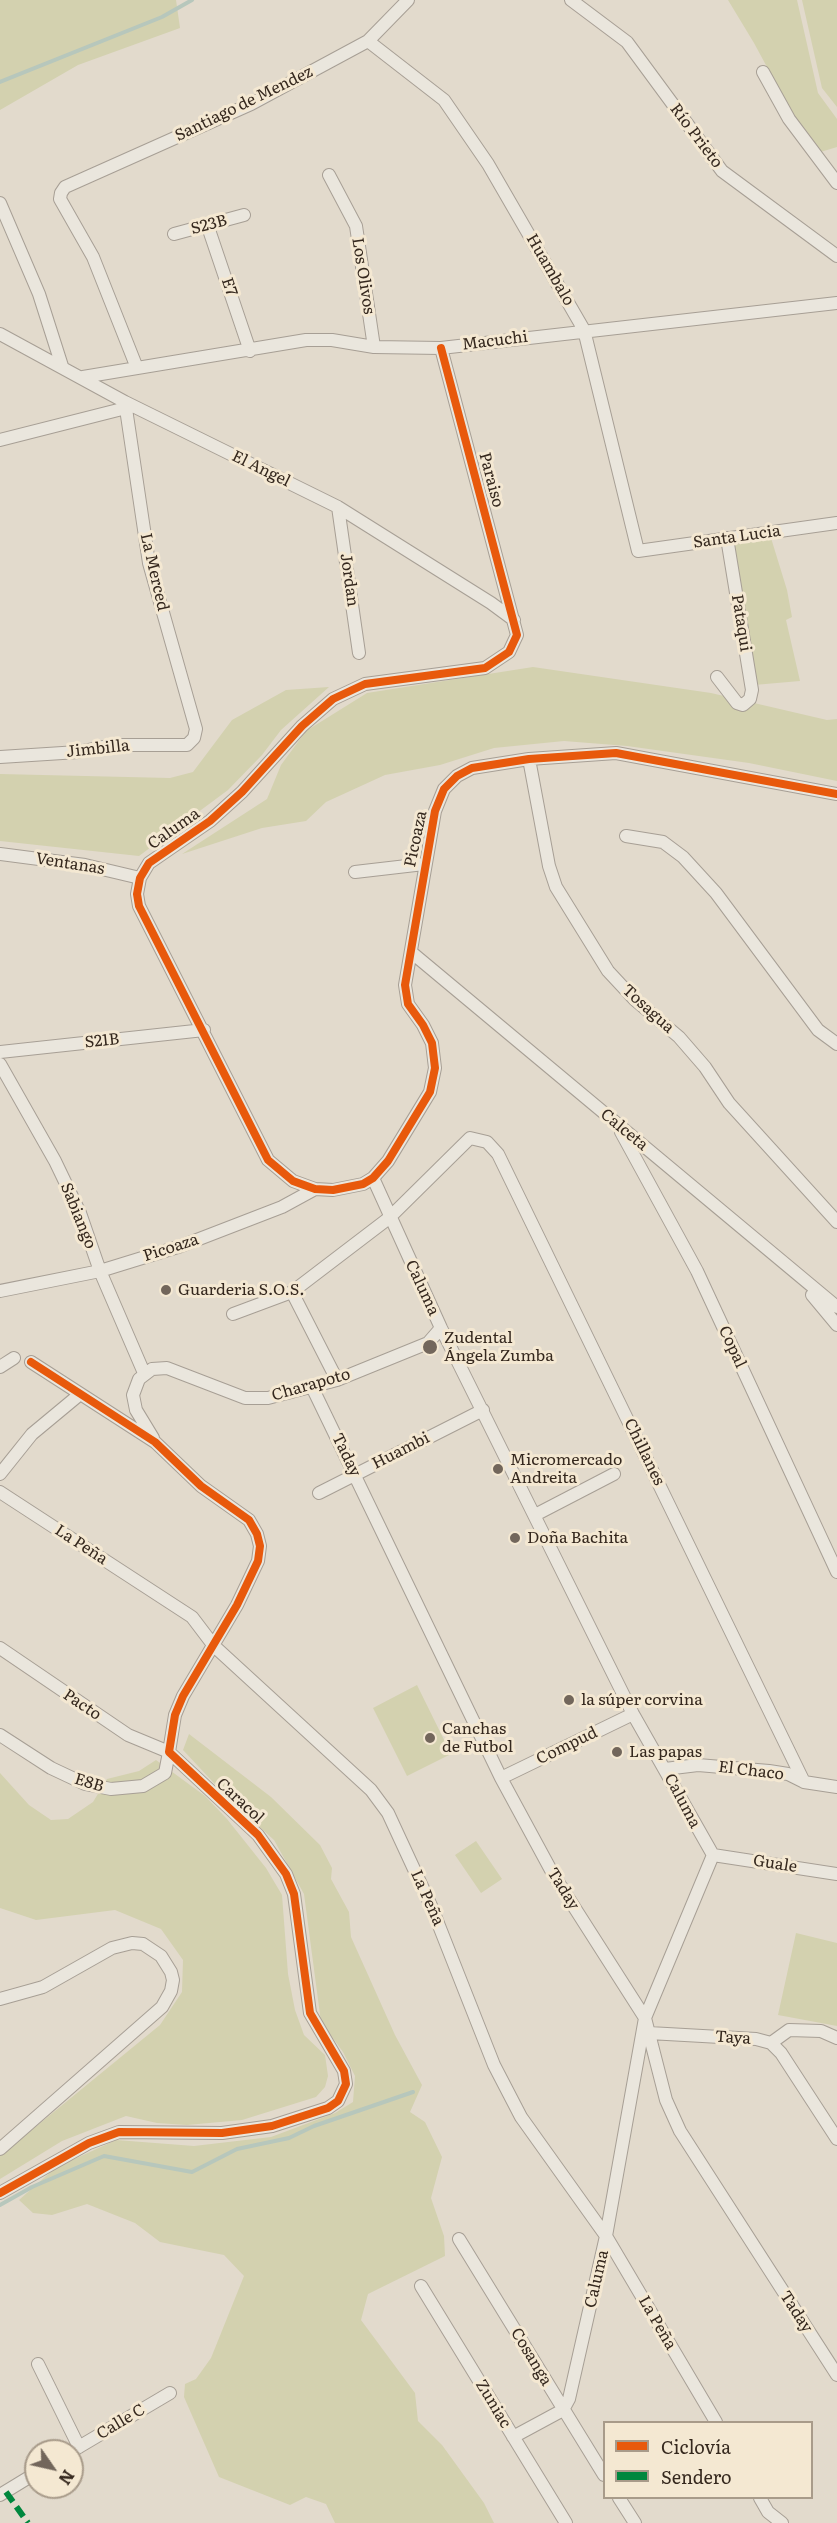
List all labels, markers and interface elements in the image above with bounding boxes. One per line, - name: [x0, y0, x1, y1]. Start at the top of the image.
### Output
- street label: Santiago de Mendez: [172, 62, 316, 146]
- street label: Río Prieto: [666, 100, 726, 172]
- street label: S23B: [189, 211, 229, 239]
- street label: Huambalo: [522, 231, 578, 309]
- street label: Los Olivos: [347, 236, 379, 316]
- street label: E7: [217, 275, 241, 299]
- street label: Macuchi: [461, 327, 529, 355]
- street label: El Angel: [229, 447, 293, 491]
- street label: Paraiso: [474, 450, 508, 510]
- street label: Santa Lucia: [692, 521, 782, 553]
- street label: La Merced: [136, 531, 172, 613]
- street label: Jordan: [336, 552, 362, 608]
- street label: Pataqui: [727, 593, 755, 653]
- street label: Jimbilla: [65, 736, 131, 762]
- street label: Caluma: [144, 804, 204, 854]
- street label: Picoaza: [401, 809, 431, 869]
- street label: Ventanas: [34, 849, 106, 879]
- street label: Tosagua: [618, 981, 678, 1037]
- street label: S21B: [84, 1030, 120, 1052]
- street label: Calceta: [596, 1105, 652, 1155]
- street label: Sabiango: [56, 1180, 100, 1252]
- street label: Picoaza: [141, 1230, 201, 1266]
- street label: Caluma: [401, 1257, 443, 1319]
- place label: Guarderia S.O.S.: [178, 1280, 305, 1300]
- marker: Guarderia S.O.S.: [159, 1283, 173, 1297]
- street label: Copal: [714, 1323, 750, 1371]
- place label: Zudental Ángela Zumba: [444, 1328, 554, 1366]
- marker: Zudental Ángela Zumba: [421, 1338, 439, 1356]
- street label: Charapoto: [269, 1365, 353, 1405]
- street label: Chillanes: [620, 1415, 668, 1489]
- street label: Huambi: [369, 1428, 433, 1474]
- street label: Taday: [327, 1430, 365, 1480]
- place label: Micromercado Andreita: [510, 1450, 622, 1488]
- marker: Micromercado Andreita: [491, 1462, 505, 1476]
- street label: La Peña: [51, 1521, 111, 1569]
- place label: Doña Bachita: [527, 1528, 628, 1548]
- marker: Doña Bachita: [508, 1531, 522, 1545]
- street label: Pacto: [59, 1685, 105, 1725]
- place label: la súper corvina: [581, 1690, 703, 1710]
- marker: la súper corvina: [562, 1693, 576, 1707]
- place label: Canchas de Futbol: [442, 1719, 513, 1757]
- street label: Compud: [533, 1723, 601, 1769]
- marker: Canchas de Futbol: [423, 1731, 437, 1745]
- place label: Las papas: [629, 1742, 702, 1762]
- marker: Las papas: [610, 1745, 624, 1759]
- street label: El Chaco: [717, 1757, 785, 1785]
- street label: E8B: [72, 1769, 106, 1797]
- street label: Caluma: [660, 1770, 704, 1832]
- street label: Caracol: [212, 1774, 268, 1828]
- street label: Guale: [752, 1851, 798, 1877]
- street label: Taday: [543, 1864, 583, 1914]
- street label: La Peña: [406, 1867, 448, 1929]
- street label: Taya: [714, 2027, 752, 2049]
- street label: Caluma: [581, 2248, 613, 2310]
- street label: Taday: [775, 2287, 817, 2337]
- street label: La Peña: [634, 2293, 680, 2353]
- street label: Cosanga: [506, 2325, 556, 2389]
- street label: Zuniac: [471, 2376, 515, 2432]
- street label: Calle C: [93, 2400, 149, 2444]
- legend: [603, 2421, 813, 2499]
- text: Ciclovía: [661, 2433, 731, 2460]
- north arrow: [24, 2439, 84, 2499]
- text: Sendero: [661, 2463, 732, 2490]
- text: N: [54, 2466, 81, 2490]

